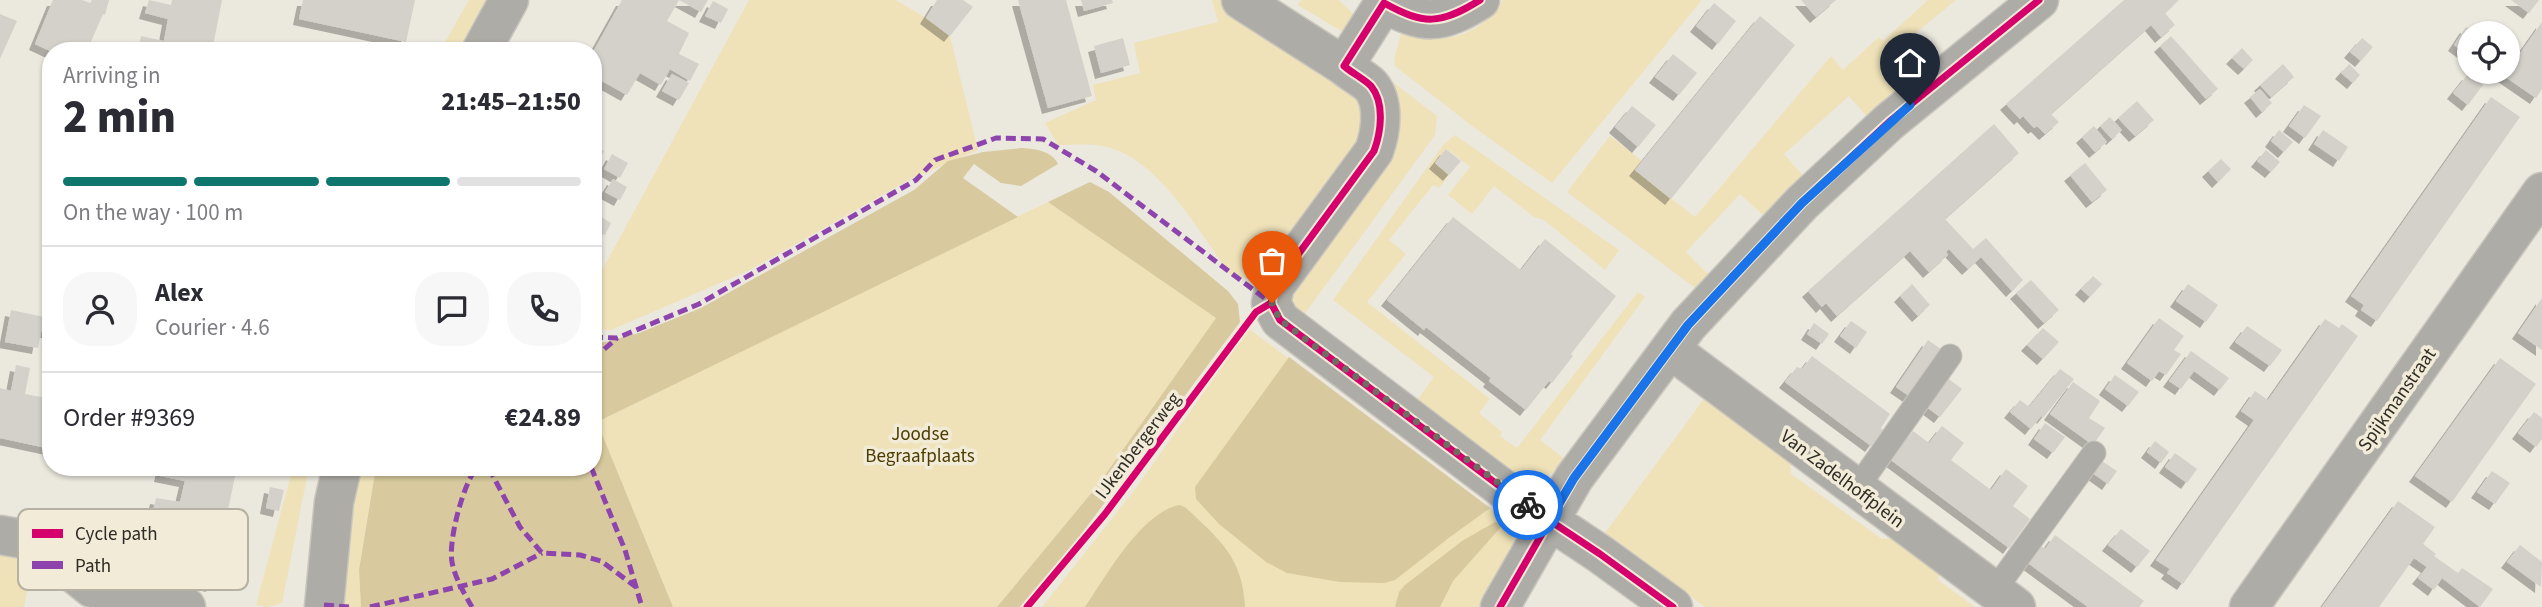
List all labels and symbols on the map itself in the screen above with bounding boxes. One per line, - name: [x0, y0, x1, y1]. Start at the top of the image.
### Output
- pin: [1880, 33, 1940, 105]
- pin: [1242, 231, 1302, 303]
- street label: Spijkmanstraat: [2352, 342, 2443, 457]
- street label: IJkenbergerweg: [1089, 387, 1188, 505]
- park label: Joodse Begraafplaats: [865, 421, 975, 470]
- street label: Van Zadelhoffplein: [1775, 424, 1910, 535]
- courier: [1493, 470, 1563, 540]
- legend: [18, 509, 248, 590]
- text: Cycle path: [75, 521, 157, 548]
- text: Path: [75, 553, 111, 580]

